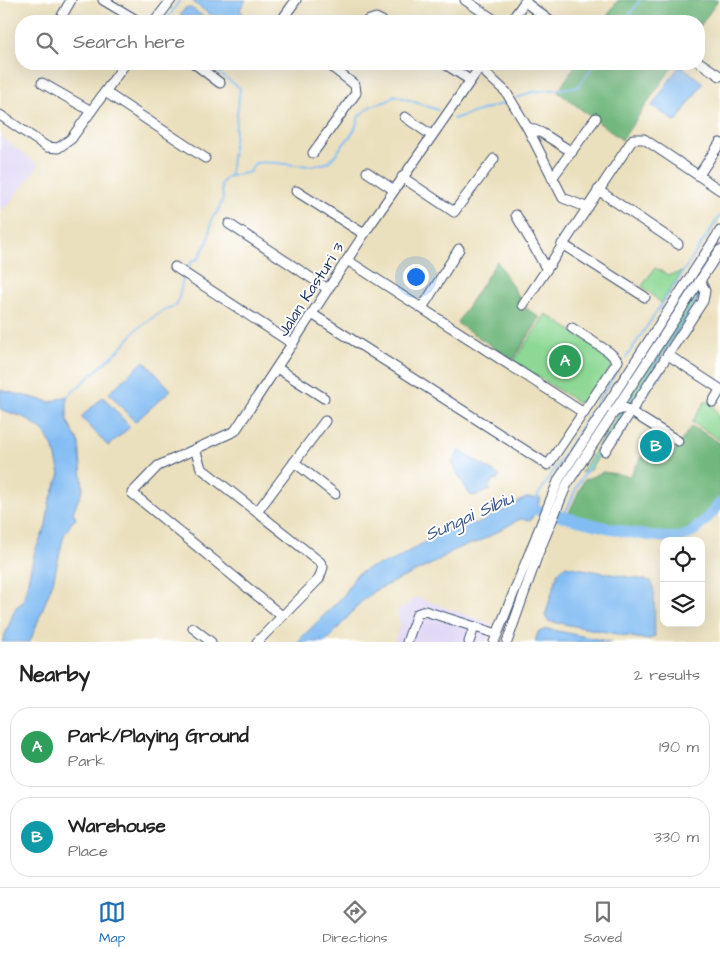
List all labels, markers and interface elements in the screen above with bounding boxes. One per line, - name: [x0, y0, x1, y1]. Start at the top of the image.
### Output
- search box: [15, 15, 705, 70]
- icon: search: [33, 29, 61, 57]
- text: Search here: [73, 29, 185, 56]
- street label: Jalan Kasturi 3: [272, 238, 349, 341]
- your location: [403, 264, 429, 290]
- pin: A: [549, 342, 581, 380]
- pin: B: [640, 427, 672, 465]
- water label: Sungai Sibiu: [421, 486, 519, 548]
- map controls: [660, 537, 705, 627]
- button: locate: [660, 537, 705, 582]
- button: layers: [660, 582, 705, 627]
- text: Nearby: [20, 660, 90, 689]
- text: 2 results: [634, 664, 700, 686]
- text: Park/Playing Ground: [68, 723, 249, 750]
- text: A: [32, 736, 42, 758]
- text: 190 m: [659, 736, 699, 758]
- text: Park: [68, 750, 105, 772]
- text: Warehouse: [68, 813, 166, 840]
- text: B: [31, 826, 43, 848]
- text: 330 m: [654, 826, 699, 848]
- text: Place: [68, 840, 108, 862]
- tab: Map: [98, 898, 126, 948]
- tab: Directions: [322, 898, 387, 948]
- tab: Saved: [584, 898, 622, 948]

